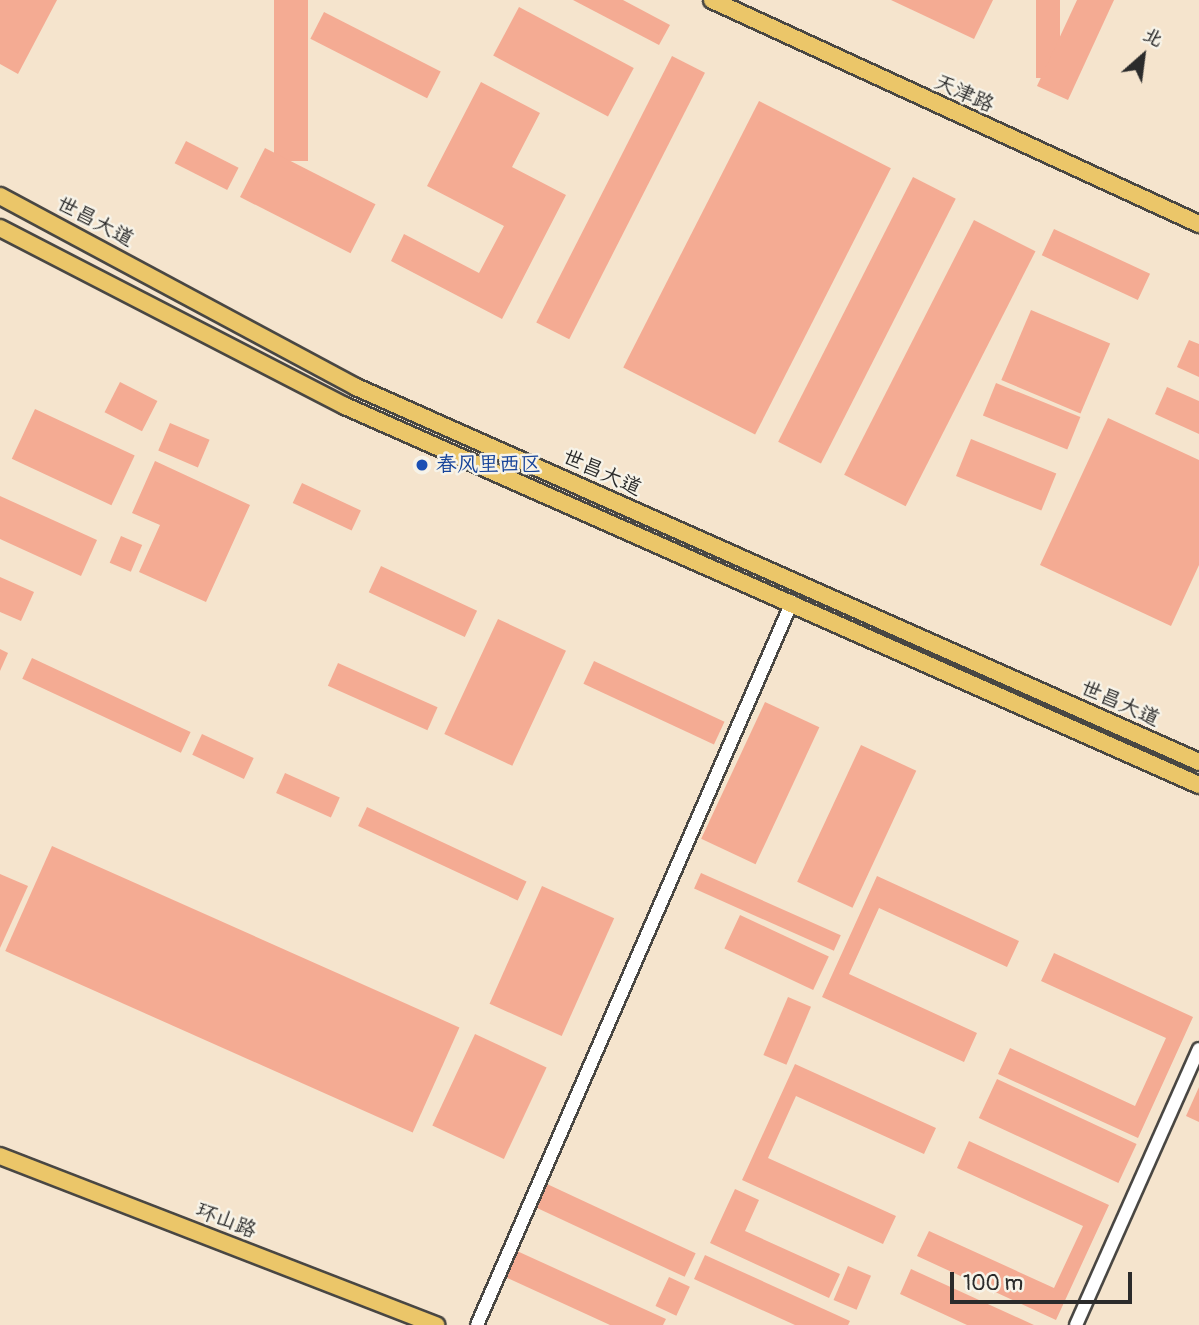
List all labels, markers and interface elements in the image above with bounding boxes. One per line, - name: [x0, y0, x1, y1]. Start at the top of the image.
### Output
- north arrow: [1108, 21, 1178, 91]
- text: 北: [1139, 22, 1167, 53]
- street label: 天津路: [930, 70, 998, 118]
- street label: 世昌大道: [52, 191, 138, 253]
- street label: 世昌大道: [559, 444, 645, 502]
- place label: 春风里西区: [436, 452, 541, 478]
- marker: 春风里西区: [414, 457, 430, 473]
- street label: 世昌大道: [1077, 675, 1163, 733]
- street label: 环山路: [192, 1198, 260, 1244]
- scale bar: [954, 1258, 1136, 1302]
- text: 100 m: [963, 1270, 1023, 1297]

